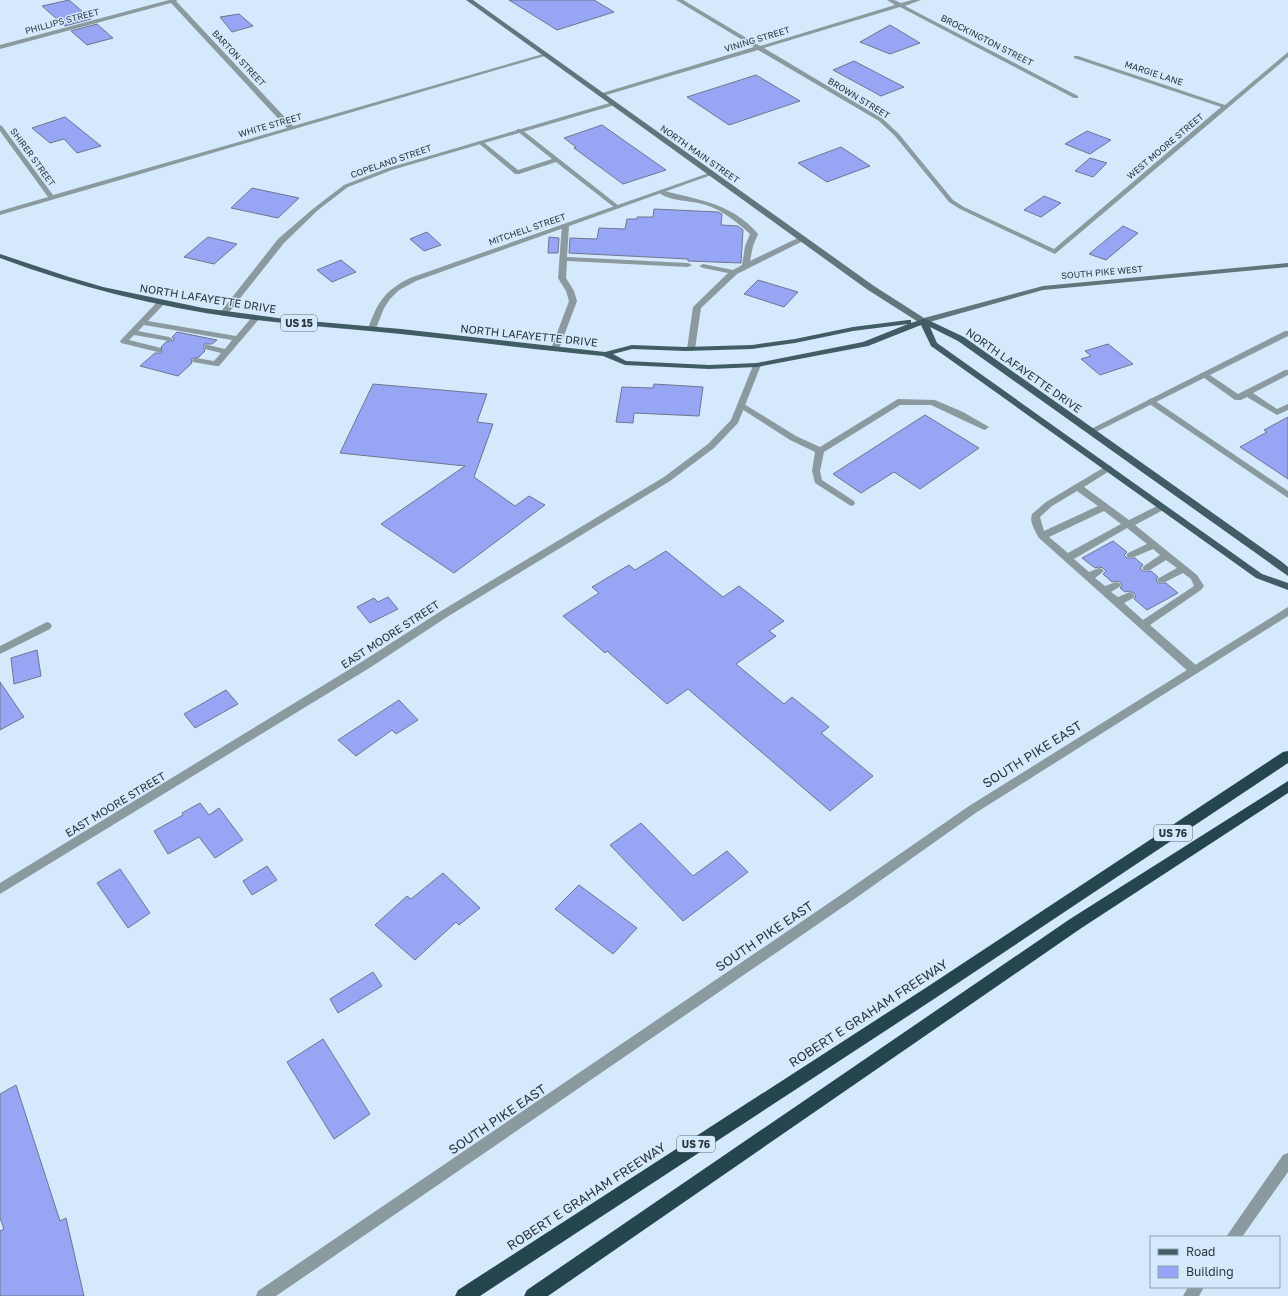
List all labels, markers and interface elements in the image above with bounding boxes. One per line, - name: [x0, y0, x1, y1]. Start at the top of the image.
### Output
- street label: PHILLIPS STREET: [24, 6, 101, 36]
- street label: BROCKINGTON STREET: [939, 12, 1035, 68]
- street label: VINING STREET: [723, 24, 792, 54]
- street label: BARTON STREET: [210, 28, 268, 89]
- street label: MARGIE LANE: [1124, 58, 1184, 88]
- street label: BROWN STREET: [826, 75, 892, 121]
- street label: WEST MOORE STREET: [1124, 110, 1206, 181]
- street label: WHITE STREET: [237, 111, 303, 139]
- street label: NORTH MAIN STREET: [658, 123, 742, 186]
- street label: SHIRER STREET: [8, 126, 58, 189]
- street label: COPELAND STREET: [349, 142, 433, 180]
- street label: MITCHELL STREET: [487, 210, 567, 247]
- street label: SOUTH PIKE WEST: [1061, 263, 1144, 281]
- street label: NORTH LAFAYETTE DRIVE: [139, 281, 277, 315]
- road number: US 15: [281, 315, 317, 331]
- street label: NORTH LAFAYETTE DRIVE: [460, 321, 599, 349]
- street label: NORTH LAFAYETTE DRIVE: [964, 325, 1084, 415]
- street label: EAST MOORE STREET: [338, 597, 442, 671]
- street label: SOUTH PIKE EAST: [979, 717, 1085, 791]
- street label: EAST MOORE STREET: [62, 769, 168, 839]
- road number: US 76: [1154, 825, 1192, 841]
- street label: SOUTH PIKE EAST: [712, 897, 816, 975]
- street label: ROBERT E GRAHAM FREEWAY: [786, 955, 951, 1070]
- street label: SOUTH PIKE EAST: [445, 1080, 549, 1158]
- road number: US 76: [677, 1136, 715, 1152]
- street label: ROBERT E GRAHAM FREEWAY: [504, 1138, 669, 1253]
- legend: [1150, 1236, 1280, 1288]
- text: Road: [1186, 1244, 1215, 1259]
- text: Building: [1186, 1264, 1234, 1279]

